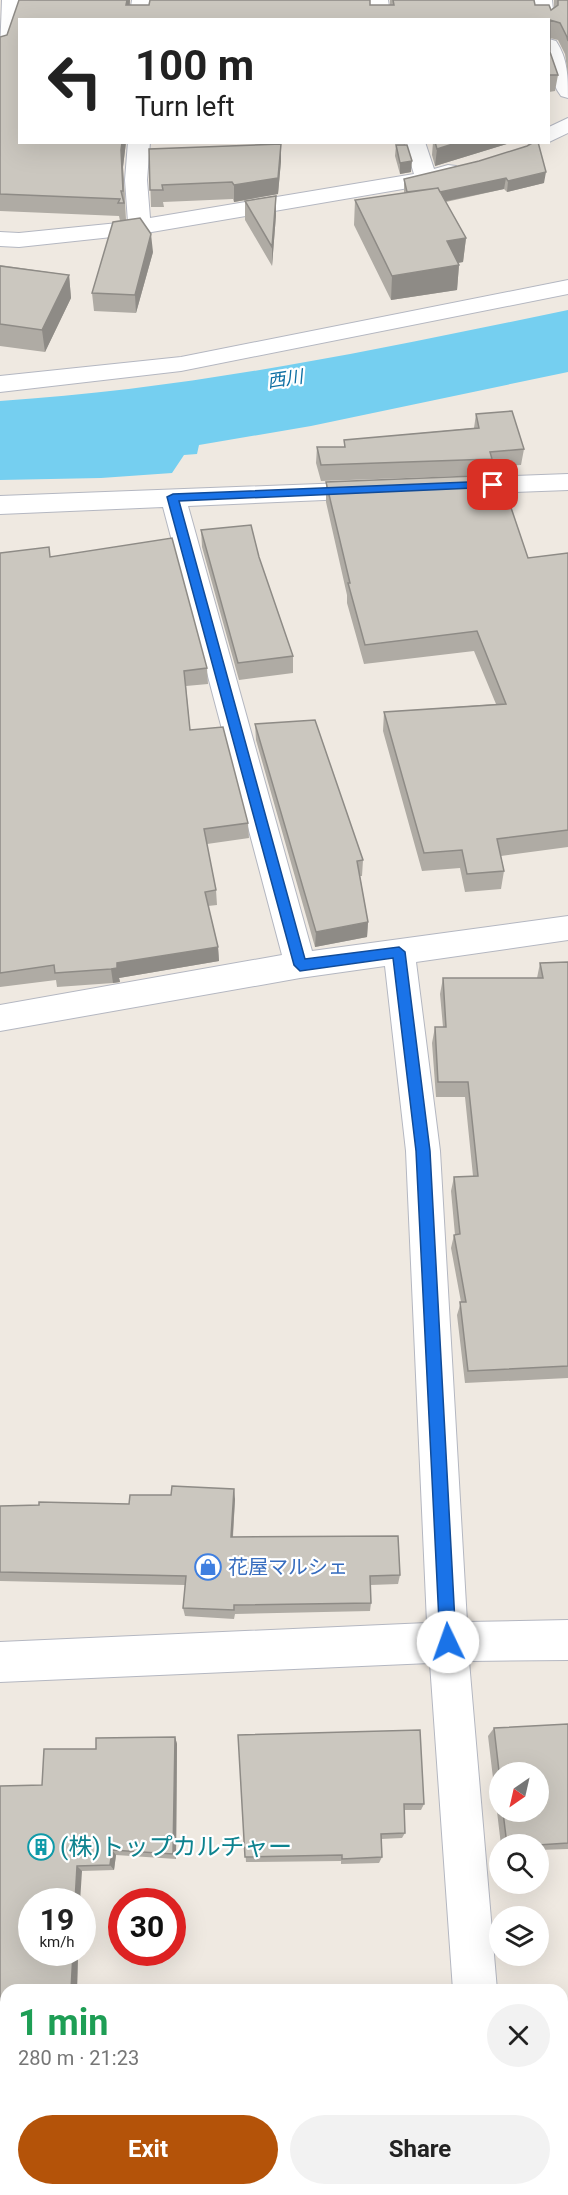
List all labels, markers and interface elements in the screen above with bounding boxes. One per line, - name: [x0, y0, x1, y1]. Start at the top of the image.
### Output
- text: 100 m: [135, 41, 254, 90]
- icon: left: [36, 42, 114, 120]
- text: Turn left: [135, 91, 235, 123]
- water label: 西川: [266, 365, 306, 392]
- pin: [467, 459, 518, 510]
- icon: arrive: [476, 468, 509, 501]
- shop icon: 花屋マルシェ: [193, 1552, 223, 1582]
- place label: 花屋マルシェ: [228, 1555, 348, 1579]
- position arrow: [416, 1610, 480, 1674]
- north arrow: [489, 1762, 549, 1822]
- map controls: [489, 1762, 549, 1966]
- building icon: (株)トップカルチャー: [26, 1832, 56, 1862]
- place label: (株)トップカルチャー: [60, 1833, 292, 1861]
- button: search: [489, 1834, 549, 1894]
- speed limit sign: 30: [108, 1888, 186, 1966]
- text: 19: [40, 1902, 74, 1937]
- button: layers: [489, 1906, 549, 1966]
- text: km/h: [39, 1933, 75, 1951]
- text: 1 min: [18, 2002, 109, 2044]
- button: close: [487, 2004, 550, 2067]
- text: 280 m · 21:23: [18, 2046, 139, 2070]
- button: Exit: [18, 2115, 278, 2184]
- button: Share: [290, 2115, 550, 2184]

